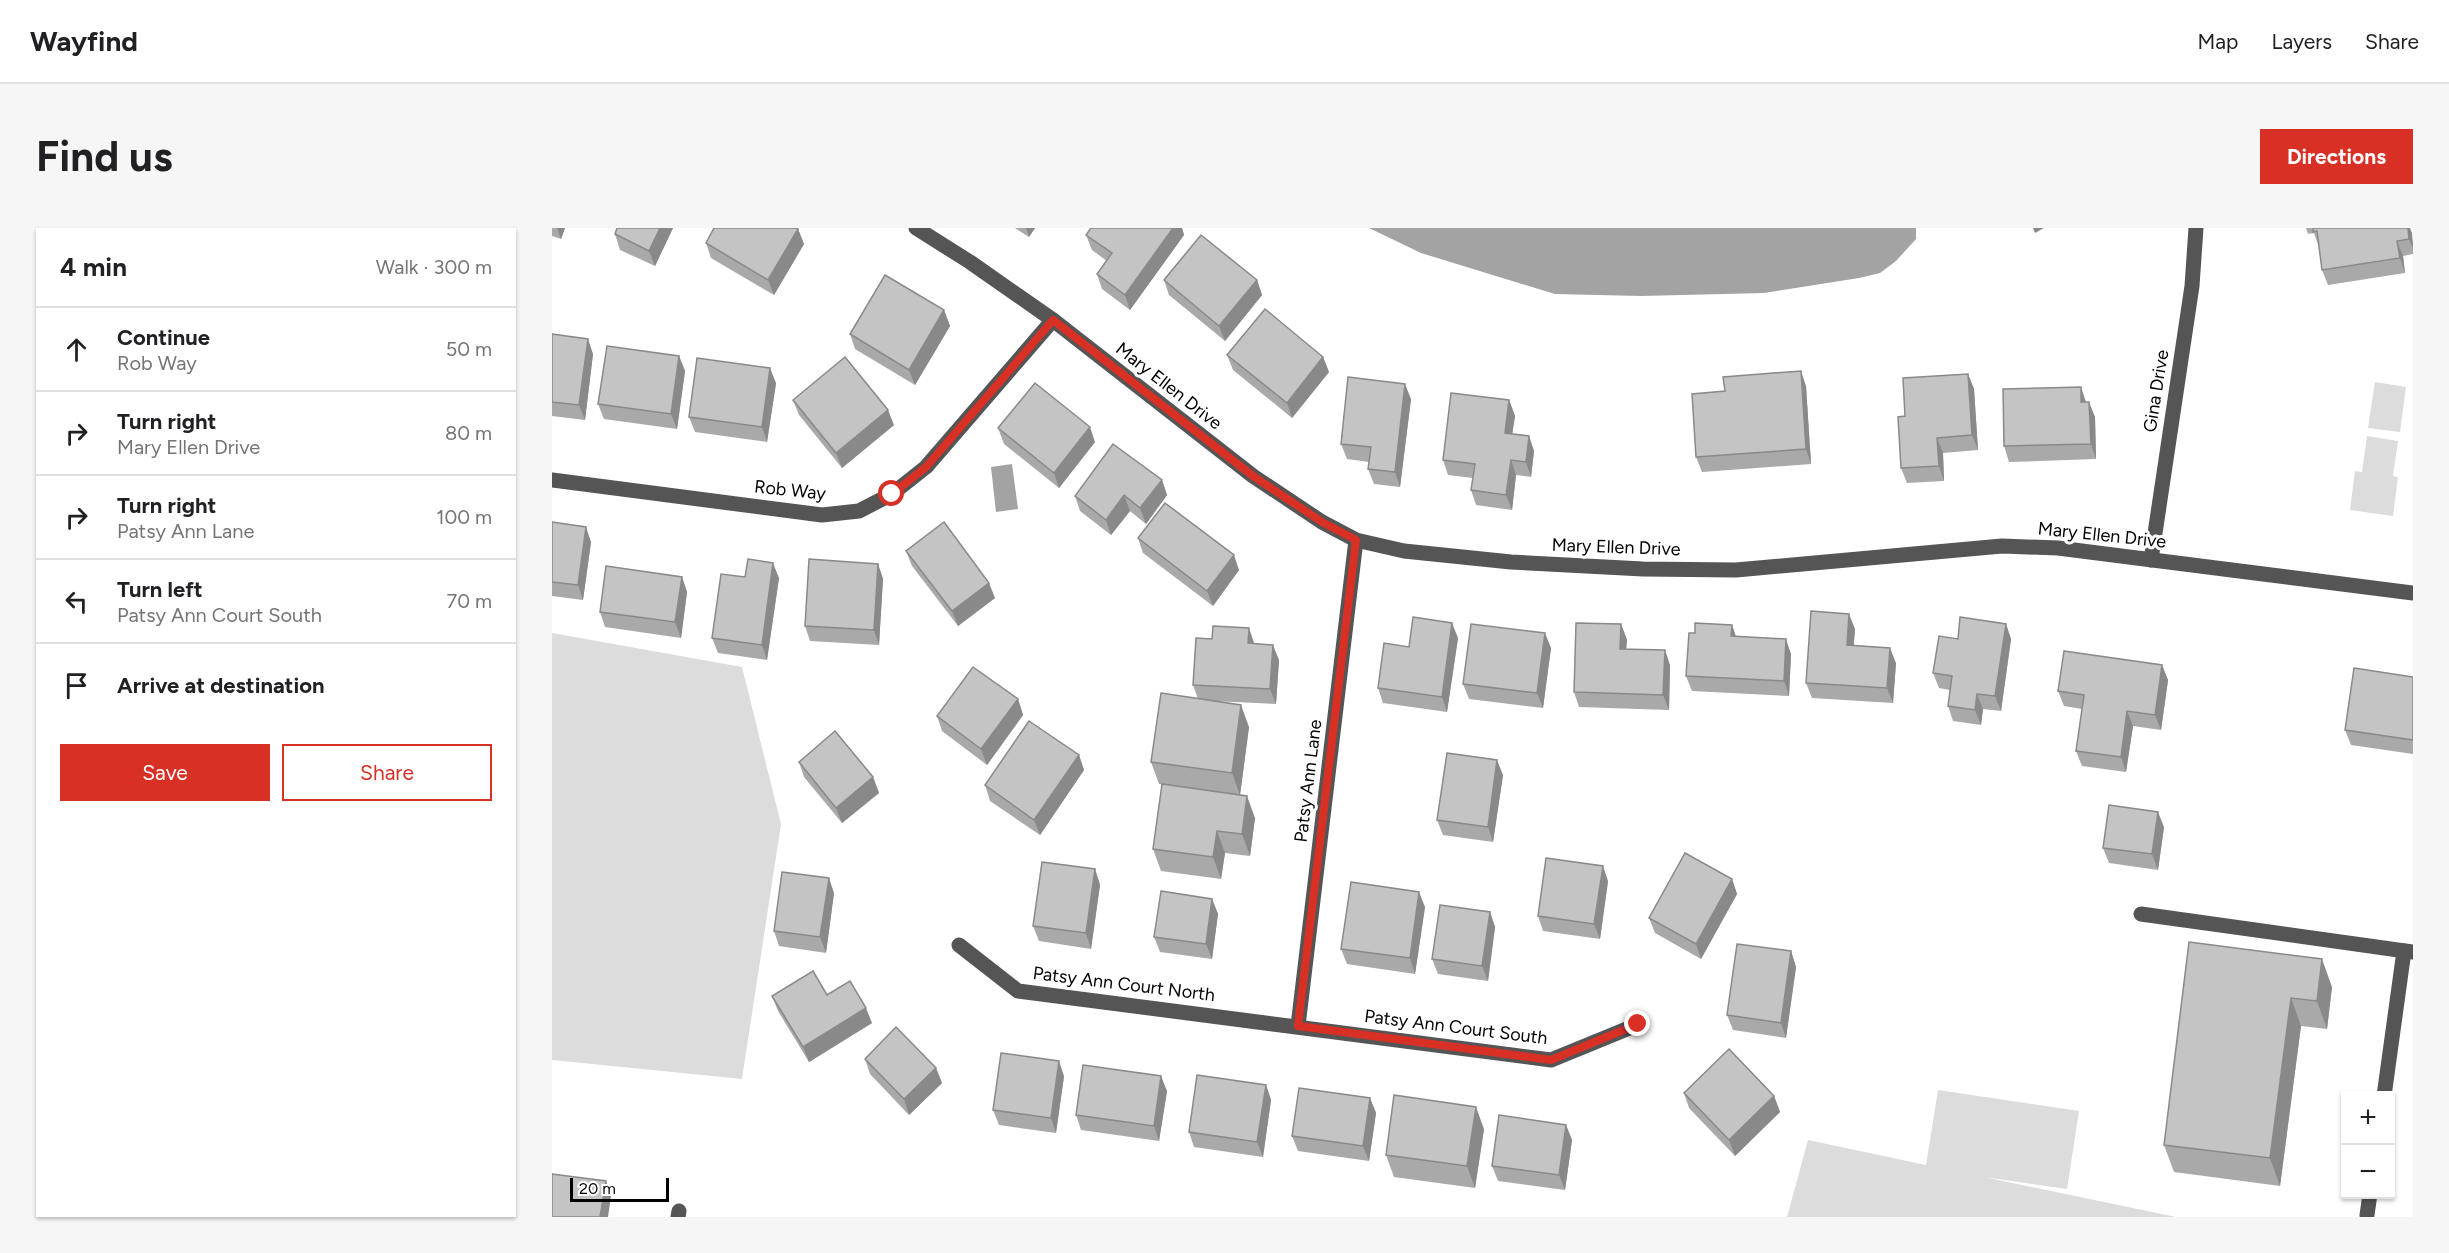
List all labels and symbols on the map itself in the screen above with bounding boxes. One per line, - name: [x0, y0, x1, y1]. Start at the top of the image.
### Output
- street label: Mary Ellen Drive: [1111, 338, 1227, 434]
- street label: Gina Drive: [2139, 348, 2173, 434]
- street label: Rob Way: [753, 475, 827, 505]
- route start: [878, 480, 904, 506]
- street label: Mary Ellen Drive: [2037, 517, 2167, 553]
- street label: Mary Ellen Drive: [1551, 534, 1681, 560]
- street label: Patsy Ann Lane: [1290, 718, 1326, 844]
- street label: Patsy Ann Court North: [1032, 962, 1216, 1006]
- street label: Patsy Ann Court South: [1363, 1005, 1549, 1049]
- route end: [1624, 1010, 1650, 1036]
- scale bar: [570, 1175, 669, 1202]

